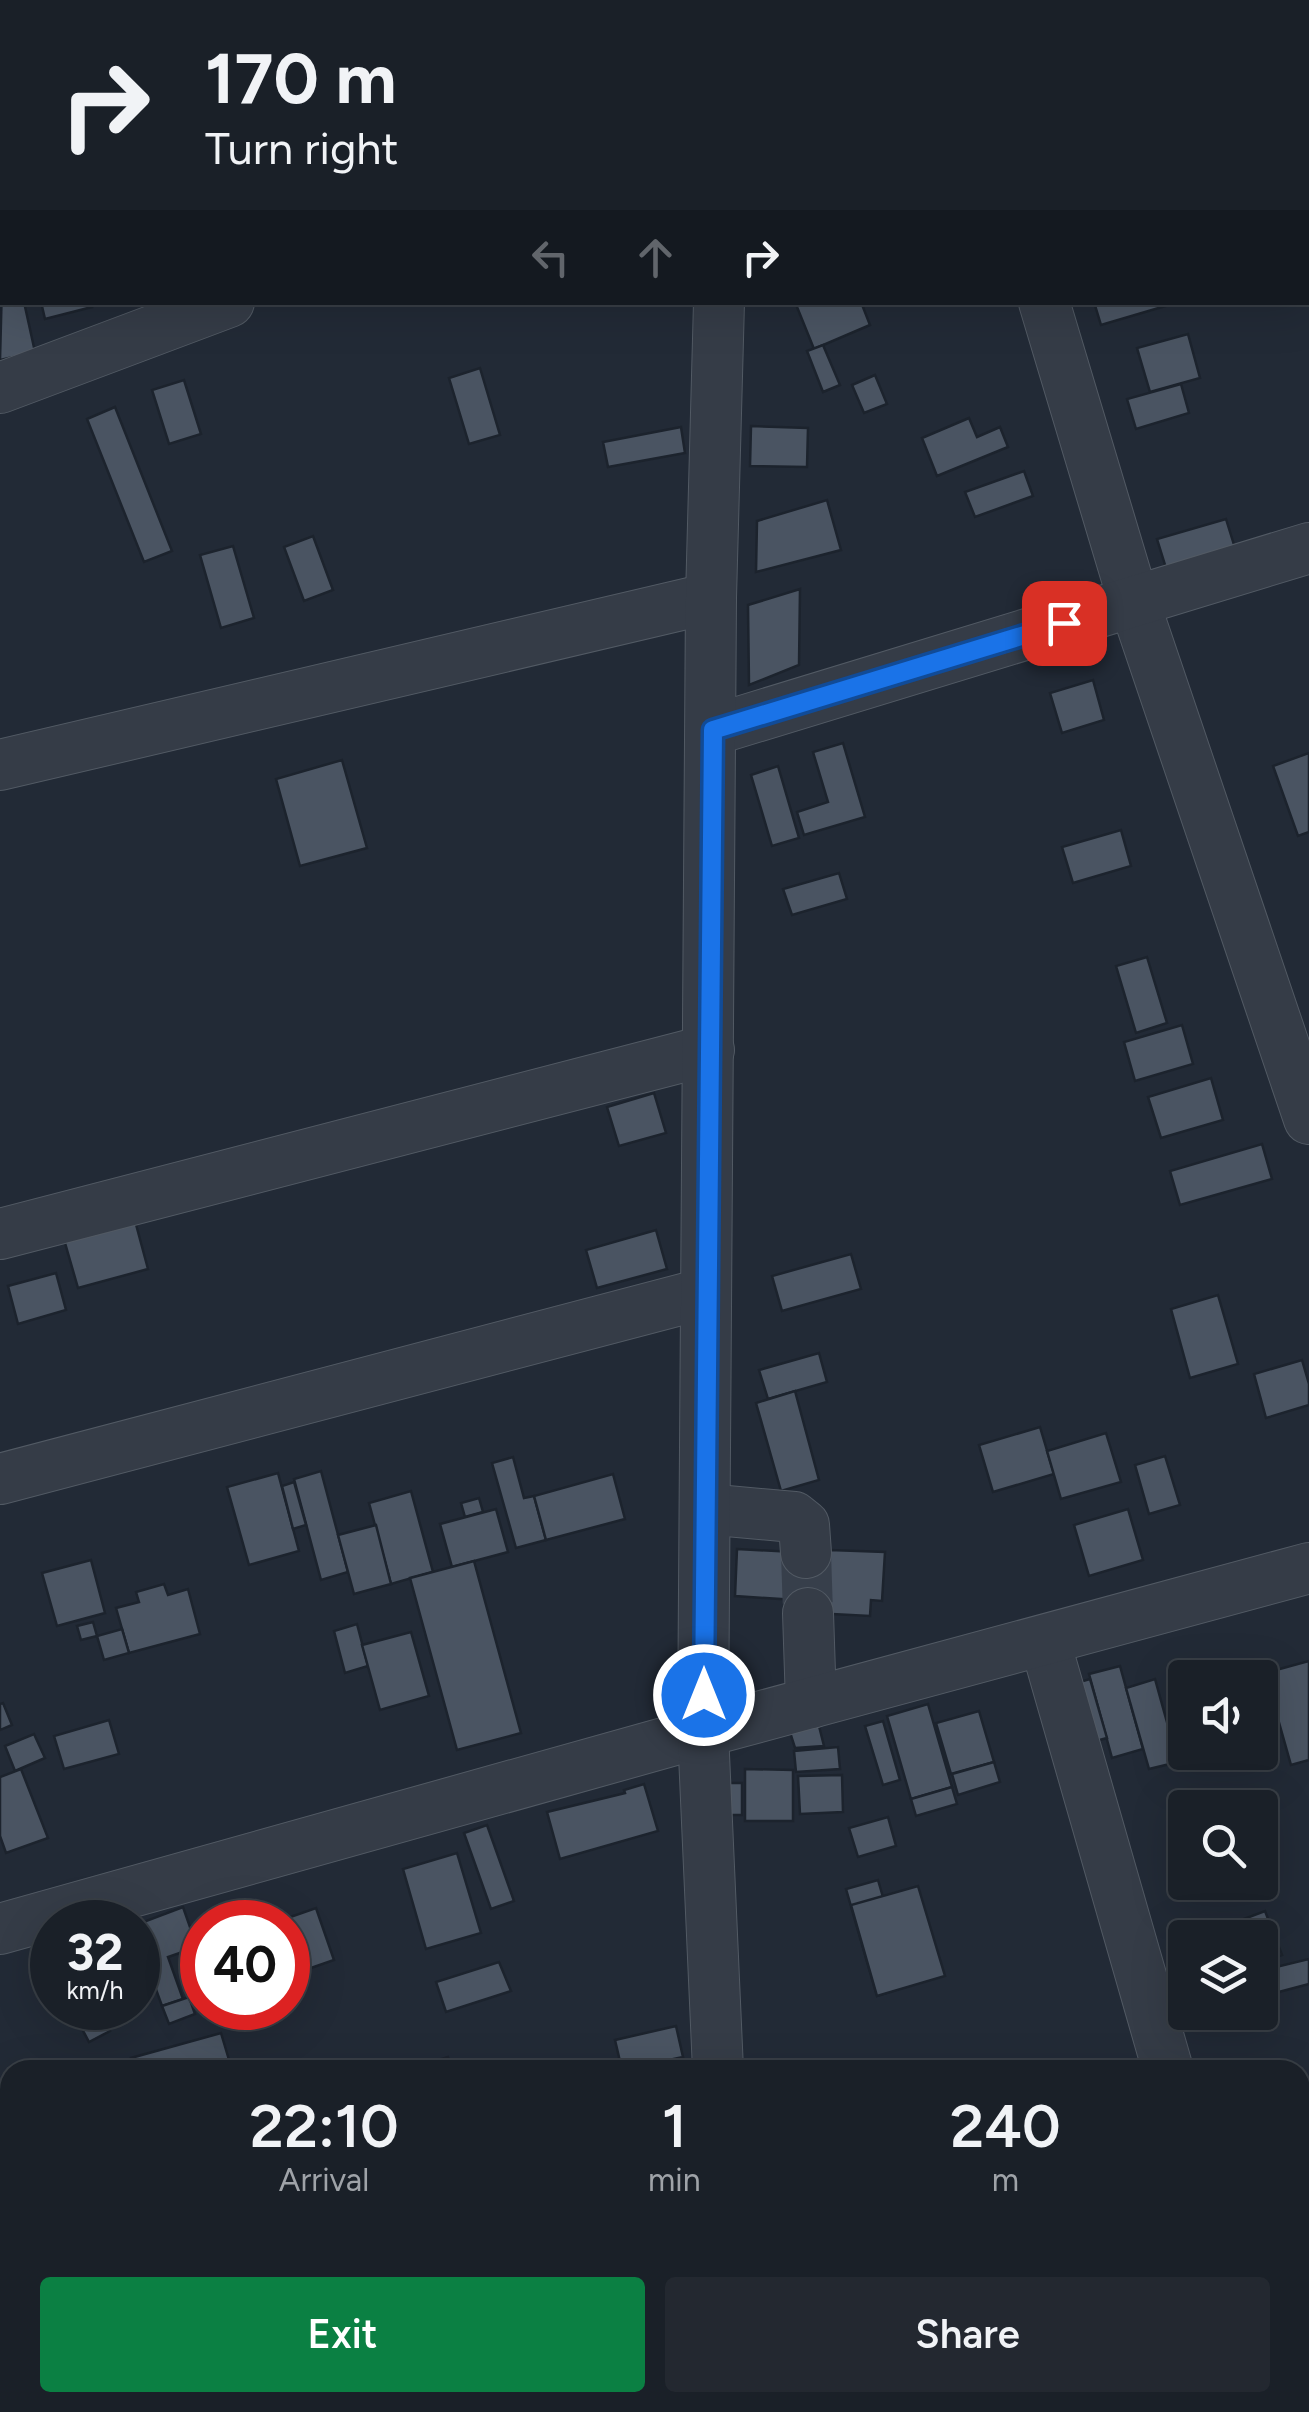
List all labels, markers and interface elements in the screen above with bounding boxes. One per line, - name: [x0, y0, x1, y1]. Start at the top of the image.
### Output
- text: 170 m: [205, 36, 397, 121]
- icon: right: [40, 40, 170, 170]
- text: Turn right: [205, 121, 398, 175]
- icon: left: [523, 230, 578, 285]
- icon: ahead: [628, 230, 683, 285]
- icon: right: [733, 230, 788, 285]
- pin: [1022, 581, 1107, 666]
- icon: arrive: [1037, 596, 1092, 651]
- position arrow: [652, 1643, 756, 1747]
- map controls: [1168, 1660, 1278, 2030]
- button: sound: [1168, 1660, 1278, 1770]
- button: search: [1168, 1790, 1278, 1900]
- speed limit sign: 40: [180, 1900, 310, 2030]
- button: layers: [1168, 1920, 1278, 2030]
- text: 32: [67, 1922, 123, 1983]
- text: km/h: [66, 1975, 124, 2005]
- text: 22:10: [249, 2090, 399, 2162]
- text: 1: [662, 2090, 687, 2162]
- text: 240: [950, 2090, 1061, 2162]
- text: Arrival: [279, 2161, 369, 2199]
- text: min: [648, 2161, 701, 2199]
- text: m: [992, 2161, 1019, 2199]
- button: Exit: [40, 2277, 645, 2392]
- button: Share: [665, 2277, 1270, 2392]

